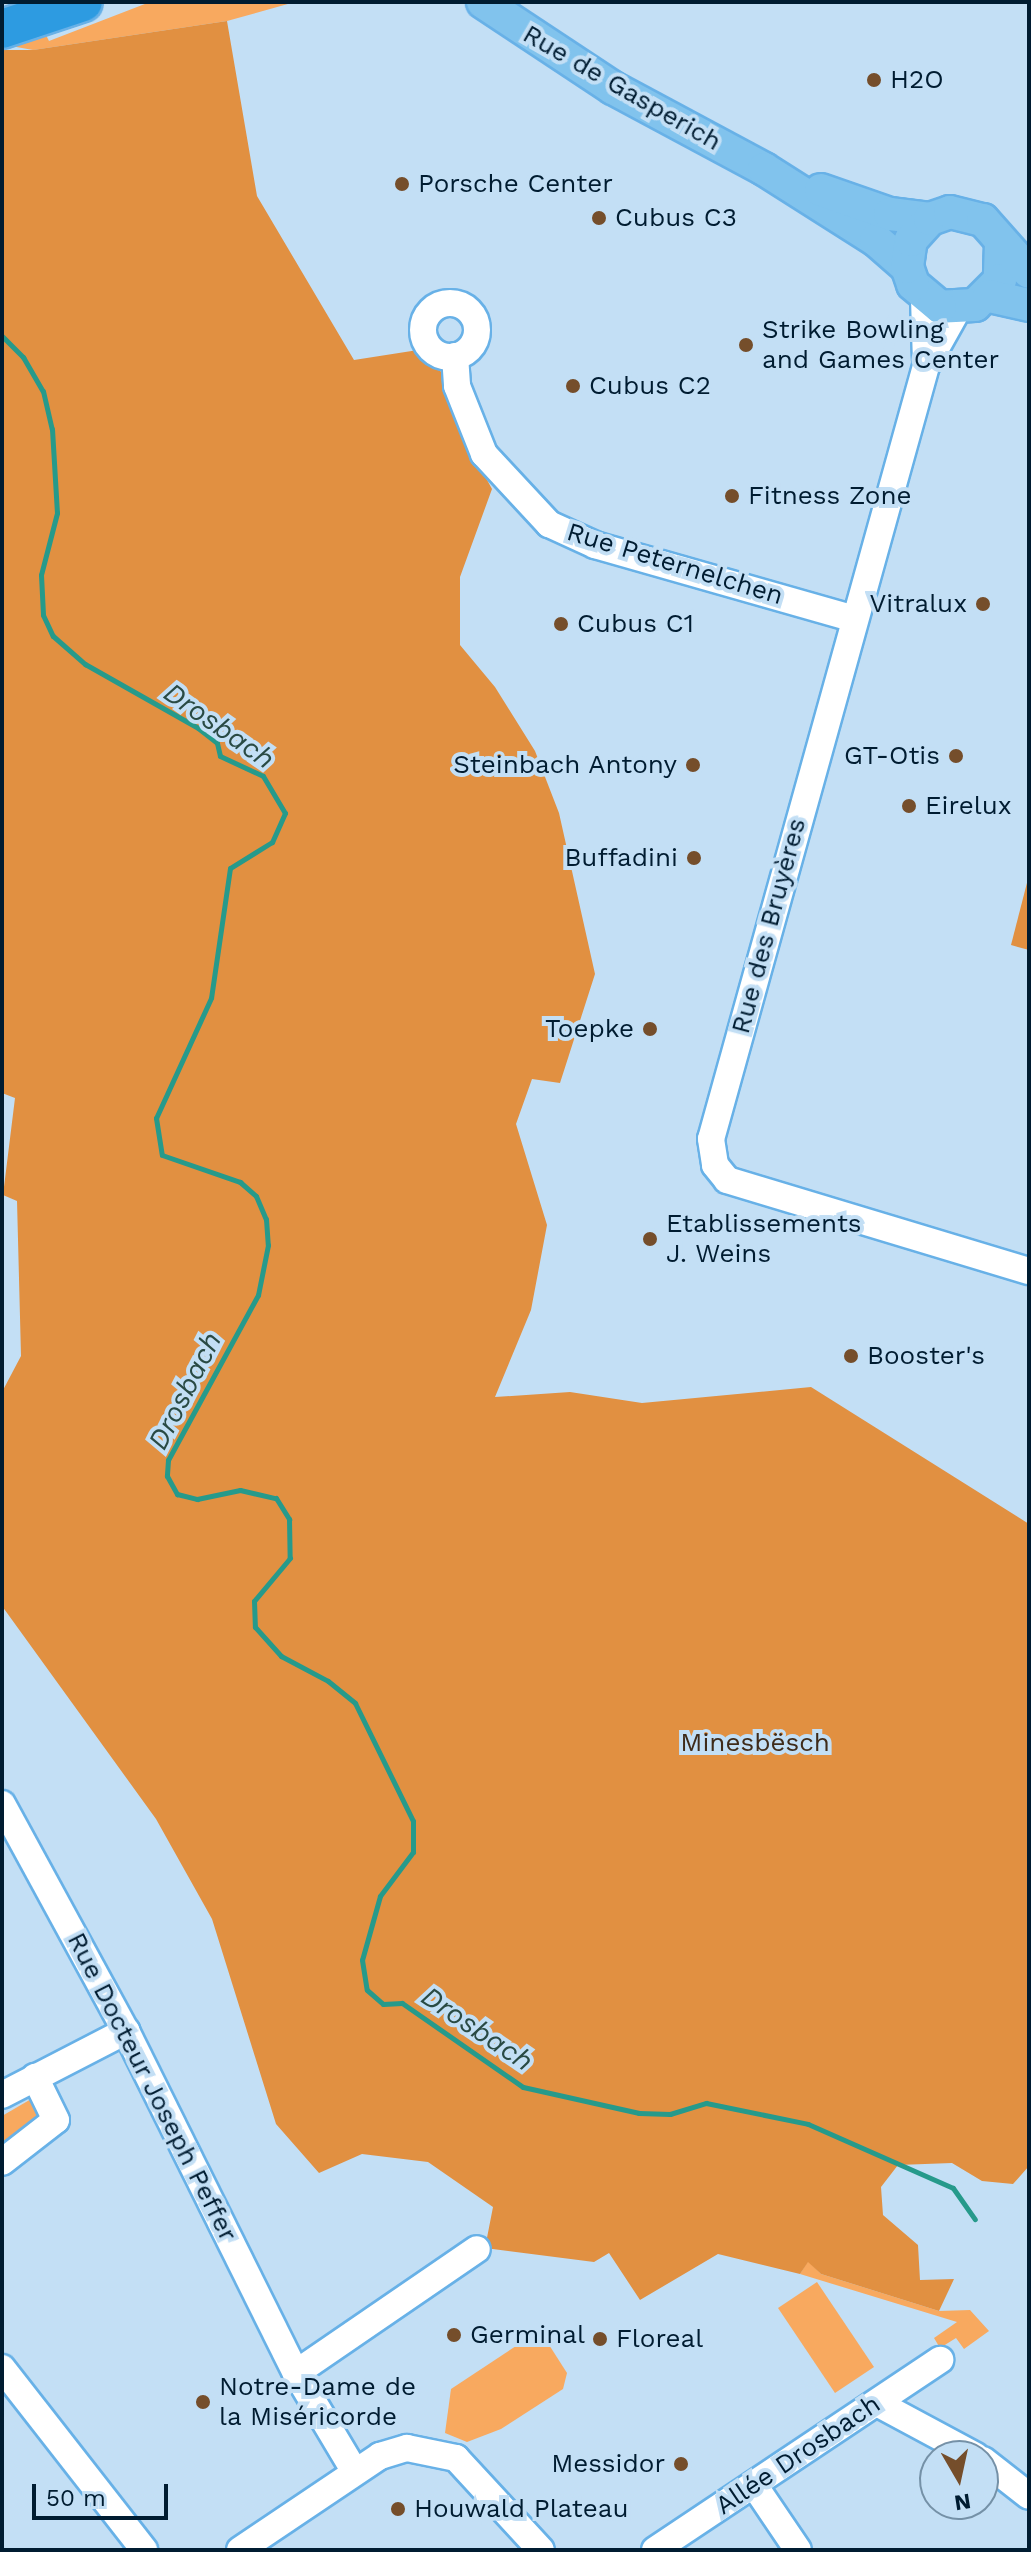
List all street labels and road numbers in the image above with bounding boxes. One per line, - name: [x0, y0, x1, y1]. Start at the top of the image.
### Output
- street label: Rue de Gasperich: [517, 19, 727, 157]
- street label: Rue Peternelchen: [563, 516, 787, 612]
- street label: Rue des Bruyères: [725, 815, 813, 1037]
- street label: Rue Docteur Joseph Peffer: [60, 1927, 244, 2247]
- street label: Allée Drosbach: [710, 2388, 886, 2522]

